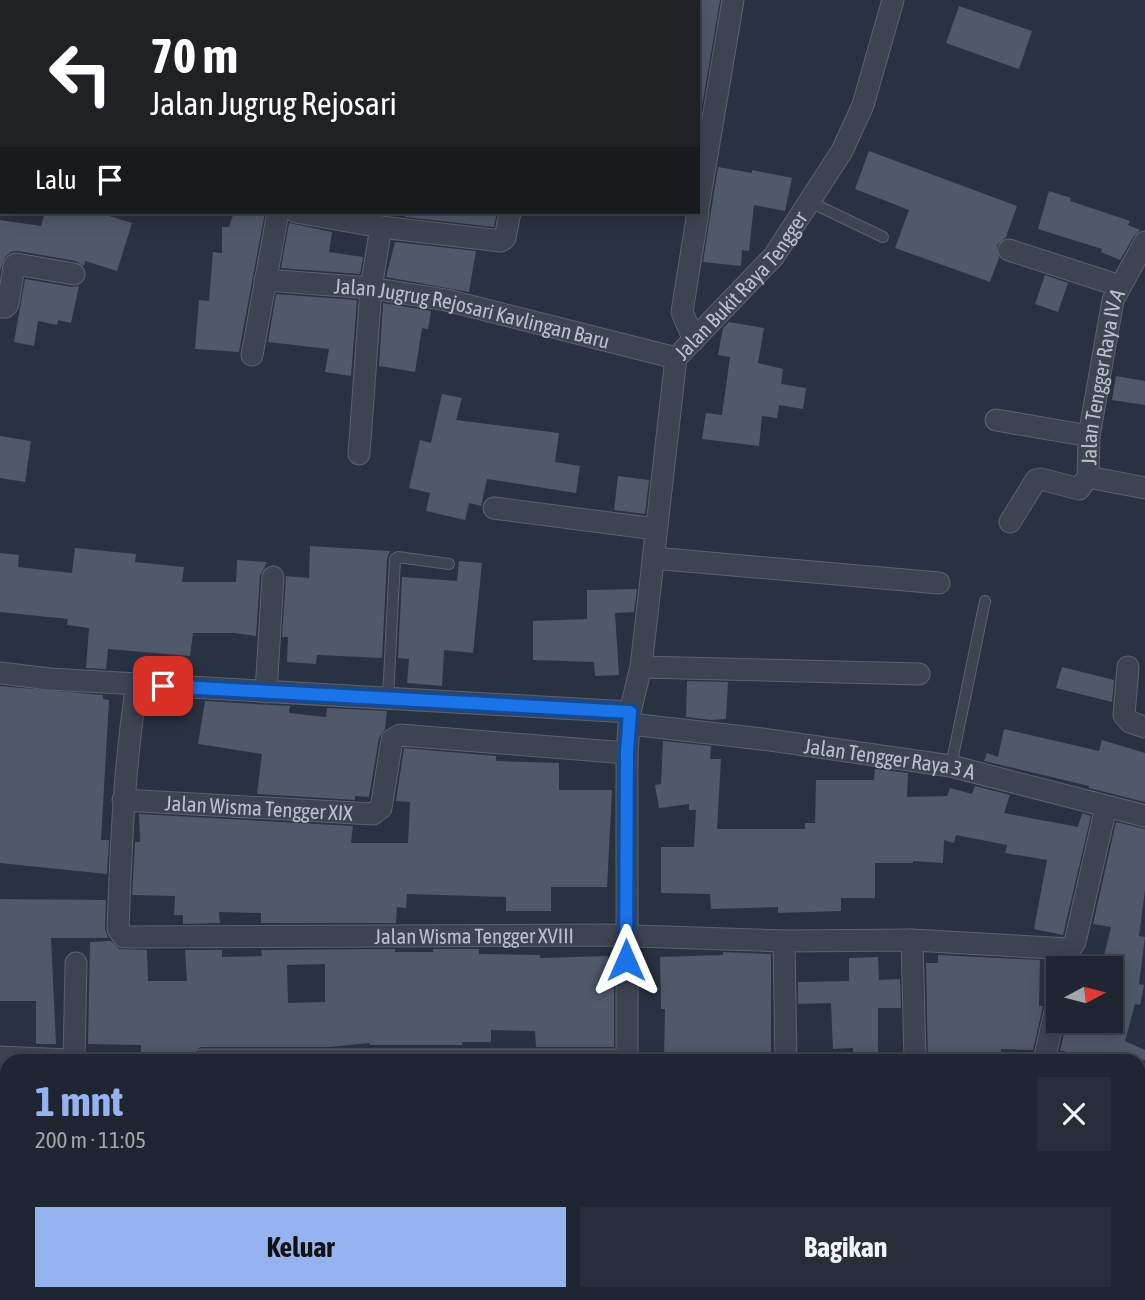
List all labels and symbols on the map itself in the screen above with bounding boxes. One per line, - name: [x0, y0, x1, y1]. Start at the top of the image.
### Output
- street label: Jalan Bukit Raya Tengger: [669, 206, 812, 364]
- street label: Jalan Jugrug Rejosari Kavlingan Baru: [333, 273, 612, 353]
- street label: Jalan Tengger Raya IV A: [1076, 284, 1129, 465]
- pin: [133, 656, 193, 716]
- street label: Jalan Tengger Raya 3 A: [803, 733, 979, 784]
- street label: Jalan Wisma Tengger XIX: [164, 790, 354, 825]
- street label: Jalan Wisma Tengger XVIII: [374, 923, 574, 948]
- position arrow: [589, 923, 663, 997]
- north arrow: [1046, 956, 1124, 1032]

